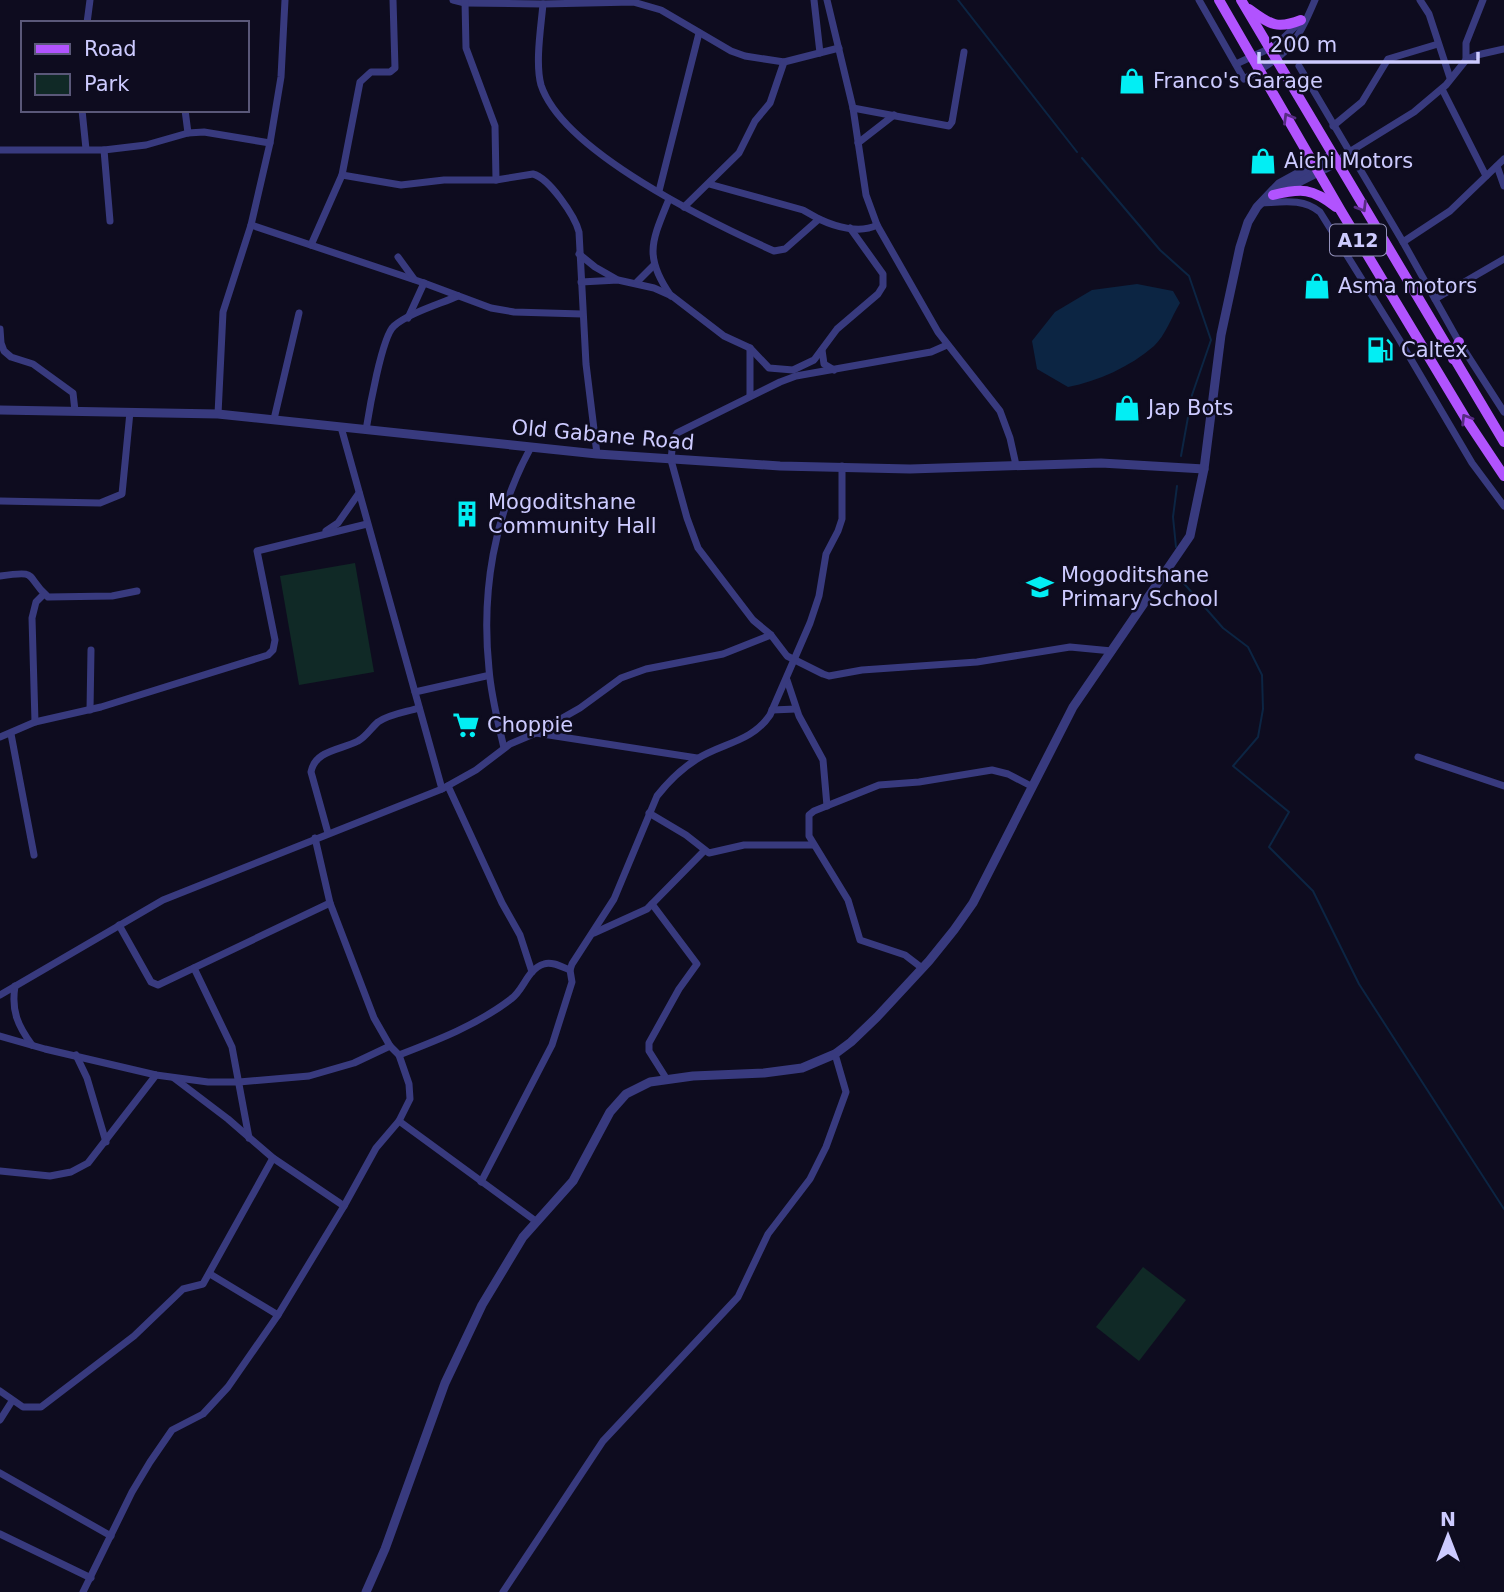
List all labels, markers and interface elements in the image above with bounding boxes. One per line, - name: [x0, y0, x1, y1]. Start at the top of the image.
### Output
- legend: [21, 21, 248, 112]
- scale bar: [1259, 21, 1478, 65]
- text: 200 m: [1270, 33, 1337, 57]
- text: Road: [84, 37, 137, 61]
- shop icon: Franco's Garage: [1117, 66, 1147, 96]
- place label: Franco's Garage: [1153, 69, 1323, 93]
- text: Park: [84, 72, 130, 96]
- one-way arrow: [1283, 113, 1296, 126]
- shop icon: Aichi Motors: [1248, 146, 1278, 176]
- place label: Aichi Motors: [1284, 149, 1413, 173]
- one-way arrow: [1354, 199, 1367, 212]
- road number: A12: [1330, 224, 1386, 256]
- shop icon: Asma motors: [1302, 271, 1332, 301]
- place label: Asma motors: [1338, 274, 1477, 298]
- fuel station icon: Caltex: [1365, 335, 1395, 365]
- place label: Caltex: [1401, 338, 1468, 362]
- shop icon: Jap Bots: [1112, 393, 1142, 423]
- place label: Jap Bots: [1146, 396, 1234, 420]
- one-way arrow: [1462, 414, 1475, 427]
- street label: Old Gabane Road: [511, 415, 695, 455]
- place label: Mogoditshane Community Hall: [488, 490, 657, 538]
- building icon: Mogoditshane Community Hall: [452, 499, 482, 529]
- place label: Mogoditshane Primary School: [1061, 563, 1219, 611]
- school or university icon: Mogoditshane Primary School: [1025, 572, 1055, 602]
- supermarket icon: Choppie: [451, 710, 481, 740]
- place label: Choppie: [487, 713, 573, 737]
- north arrow: [1413, 1501, 1483, 1571]
- text: N: [1440, 1508, 1456, 1530]

